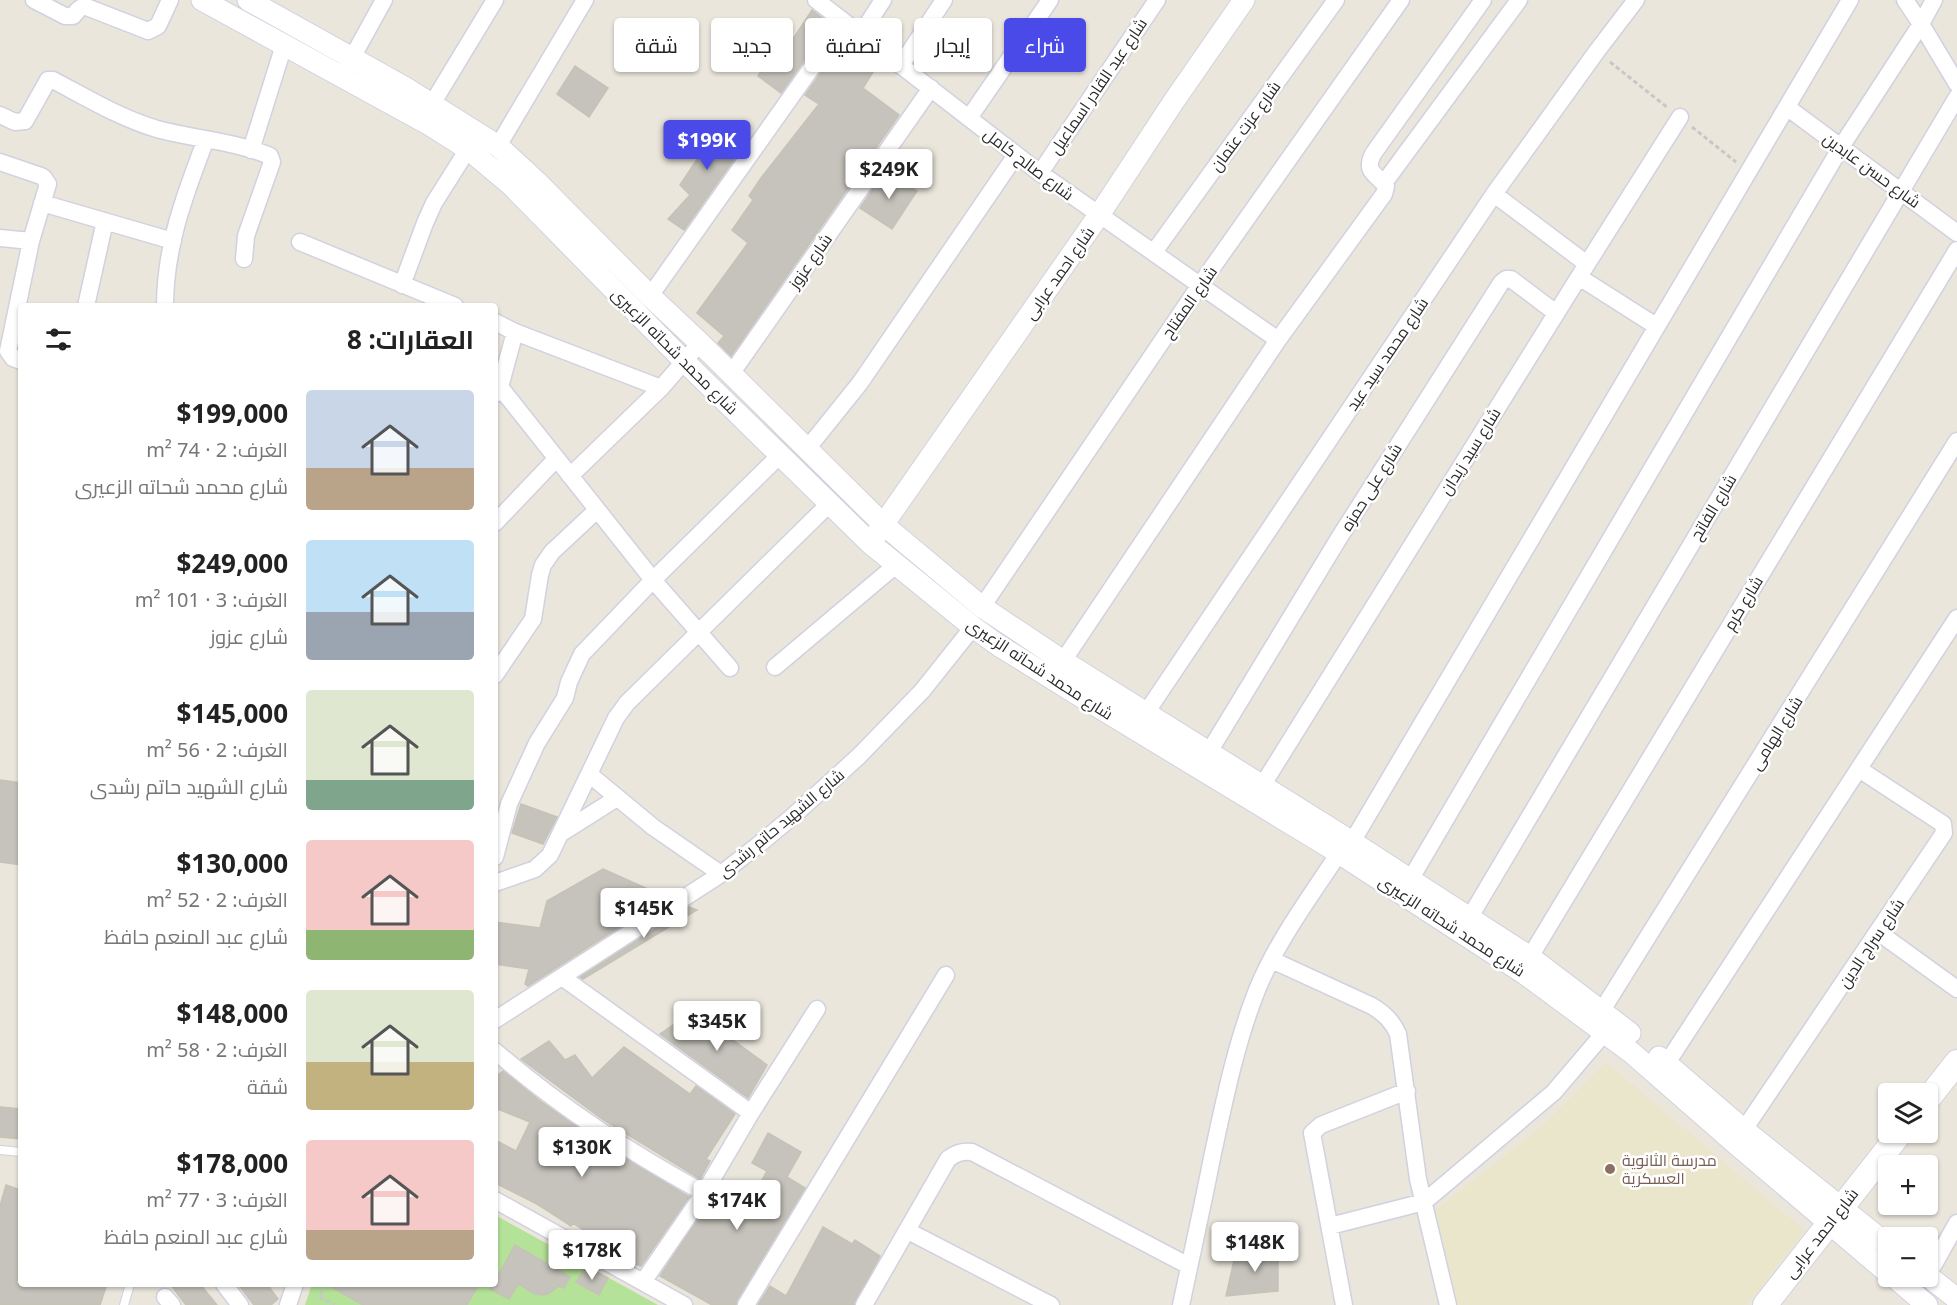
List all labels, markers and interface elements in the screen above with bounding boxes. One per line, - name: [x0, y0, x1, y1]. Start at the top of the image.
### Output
- street label: شارع عبد القادر اسماعيل: [1044, 13, 1153, 159]
- chip: شقة: [614, 18, 699, 72]
- chip: جديد: [711, 18, 793, 72]
- chip: تصفية: [805, 18, 902, 72]
- chip: إيجار: [914, 18, 992, 72]
- chip: شراء: [1004, 18, 1086, 72]
- street label: شارع عزت عتمان: [1205, 76, 1286, 176]
- pin: $199K: [665, 120, 749, 171]
- street label: شارع صالح كامل: [979, 123, 1079, 206]
- text: $199K: [677, 126, 737, 153]
- street label: شارع حسن عابدين: [1818, 127, 1925, 214]
- pin: $249K: [847, 149, 931, 200]
- text: $249K: [859, 155, 919, 182]
- street label: شارع احمد عرابى: [1019, 222, 1100, 324]
- street label: شارع عزوز: [783, 229, 838, 294]
- street label: شارع المفتاح: [1156, 261, 1223, 343]
- street label: شارع محمد شحاته الزعيرى: [606, 283, 743, 420]
- street label: شارع محمد سيد عيد: [1341, 293, 1434, 415]
- text: العقارات: 8: [347, 321, 474, 357]
- icon: filters: [42, 323, 75, 356]
- text: $199,000: [176, 395, 288, 431]
- street label: شارع سيد زيدان: [1434, 403, 1506, 499]
- icon: home: [354, 414, 426, 486]
- text: الغرف: 2 · 74 m²: [146, 436, 288, 463]
- street label: شارع على حمزه: [1335, 439, 1408, 536]
- street label: شارع الفاتح: [1685, 470, 1742, 545]
- text: شارع محمد شحاته الزعيرى: [75, 473, 288, 500]
- text: $249,000: [176, 545, 288, 581]
- icon: home: [354, 564, 426, 636]
- street label: شارع كرم: [1718, 572, 1769, 635]
- text: الغرف: 3 · 101 m²: [135, 586, 288, 613]
- street label: شارع محمد شحاته الزعيرى: [962, 613, 1118, 726]
- text: شارع عزوز: [210, 623, 288, 650]
- street label: شارع الهامى: [1745, 692, 1808, 775]
- text: $145,000: [176, 695, 288, 731]
- icon: home: [354, 714, 426, 786]
- text: الغرف: 2 · 56 m²: [146, 736, 288, 763]
- street label: شارع الشهيد حاتم رشدى: [713, 764, 849, 883]
- text: شارع الشهيد حاتم رشدى: [90, 773, 288, 800]
- text: $130,000: [176, 845, 288, 881]
- icon: home: [354, 864, 426, 936]
- street label: شارع محمد شحاته الزعيرى: [1374, 870, 1530, 983]
- text: الغرف: 2 · 52 m²: [146, 886, 288, 913]
- pin: $145K: [602, 888, 686, 939]
- text: $145K: [614, 894, 674, 921]
- street label: شارع سراج الدين: [1833, 894, 1910, 993]
- text: شارع عبد المنعم حافظ: [104, 923, 288, 950]
- text: $148,000: [176, 995, 288, 1031]
- pin: $345K: [675, 1001, 759, 1052]
- text: $345K: [687, 1007, 747, 1034]
- icon: home: [354, 1014, 426, 1086]
- text: الغرف: 2 · 58 m²: [146, 1036, 288, 1063]
- text: شقة: [247, 1073, 288, 1100]
- map controls: [1878, 1083, 1938, 1287]
- button: layers: [1878, 1083, 1938, 1143]
- pin: $130K: [540, 1127, 624, 1178]
- text: $130K: [552, 1133, 612, 1160]
- text: $178,000: [176, 1145, 288, 1181]
- place label: مدرسة الثانوية العسكرية: [1622, 1149, 1717, 1189]
- button: +: [1878, 1155, 1938, 1215]
- marker: مدرسة الثانوية العسكرية: [1603, 1162, 1617, 1176]
- icon: home: [354, 1164, 426, 1236]
- pin: $174K: [695, 1180, 779, 1231]
- street label: شارع احمد عرابى: [1779, 1183, 1864, 1283]
- text: الغرف: 3 · 77 m²: [146, 1186, 288, 1213]
- text: $174K: [707, 1186, 767, 1213]
- pin: $148K: [1213, 1222, 1297, 1273]
- text: شارع عبد المنعم حافظ: [104, 1223, 288, 1250]
- button: −: [1878, 1227, 1938, 1287]
- text: $148K: [1225, 1228, 1285, 1255]
- pin: $178K: [550, 1230, 634, 1281]
- text: $178K: [562, 1236, 622, 1263]

